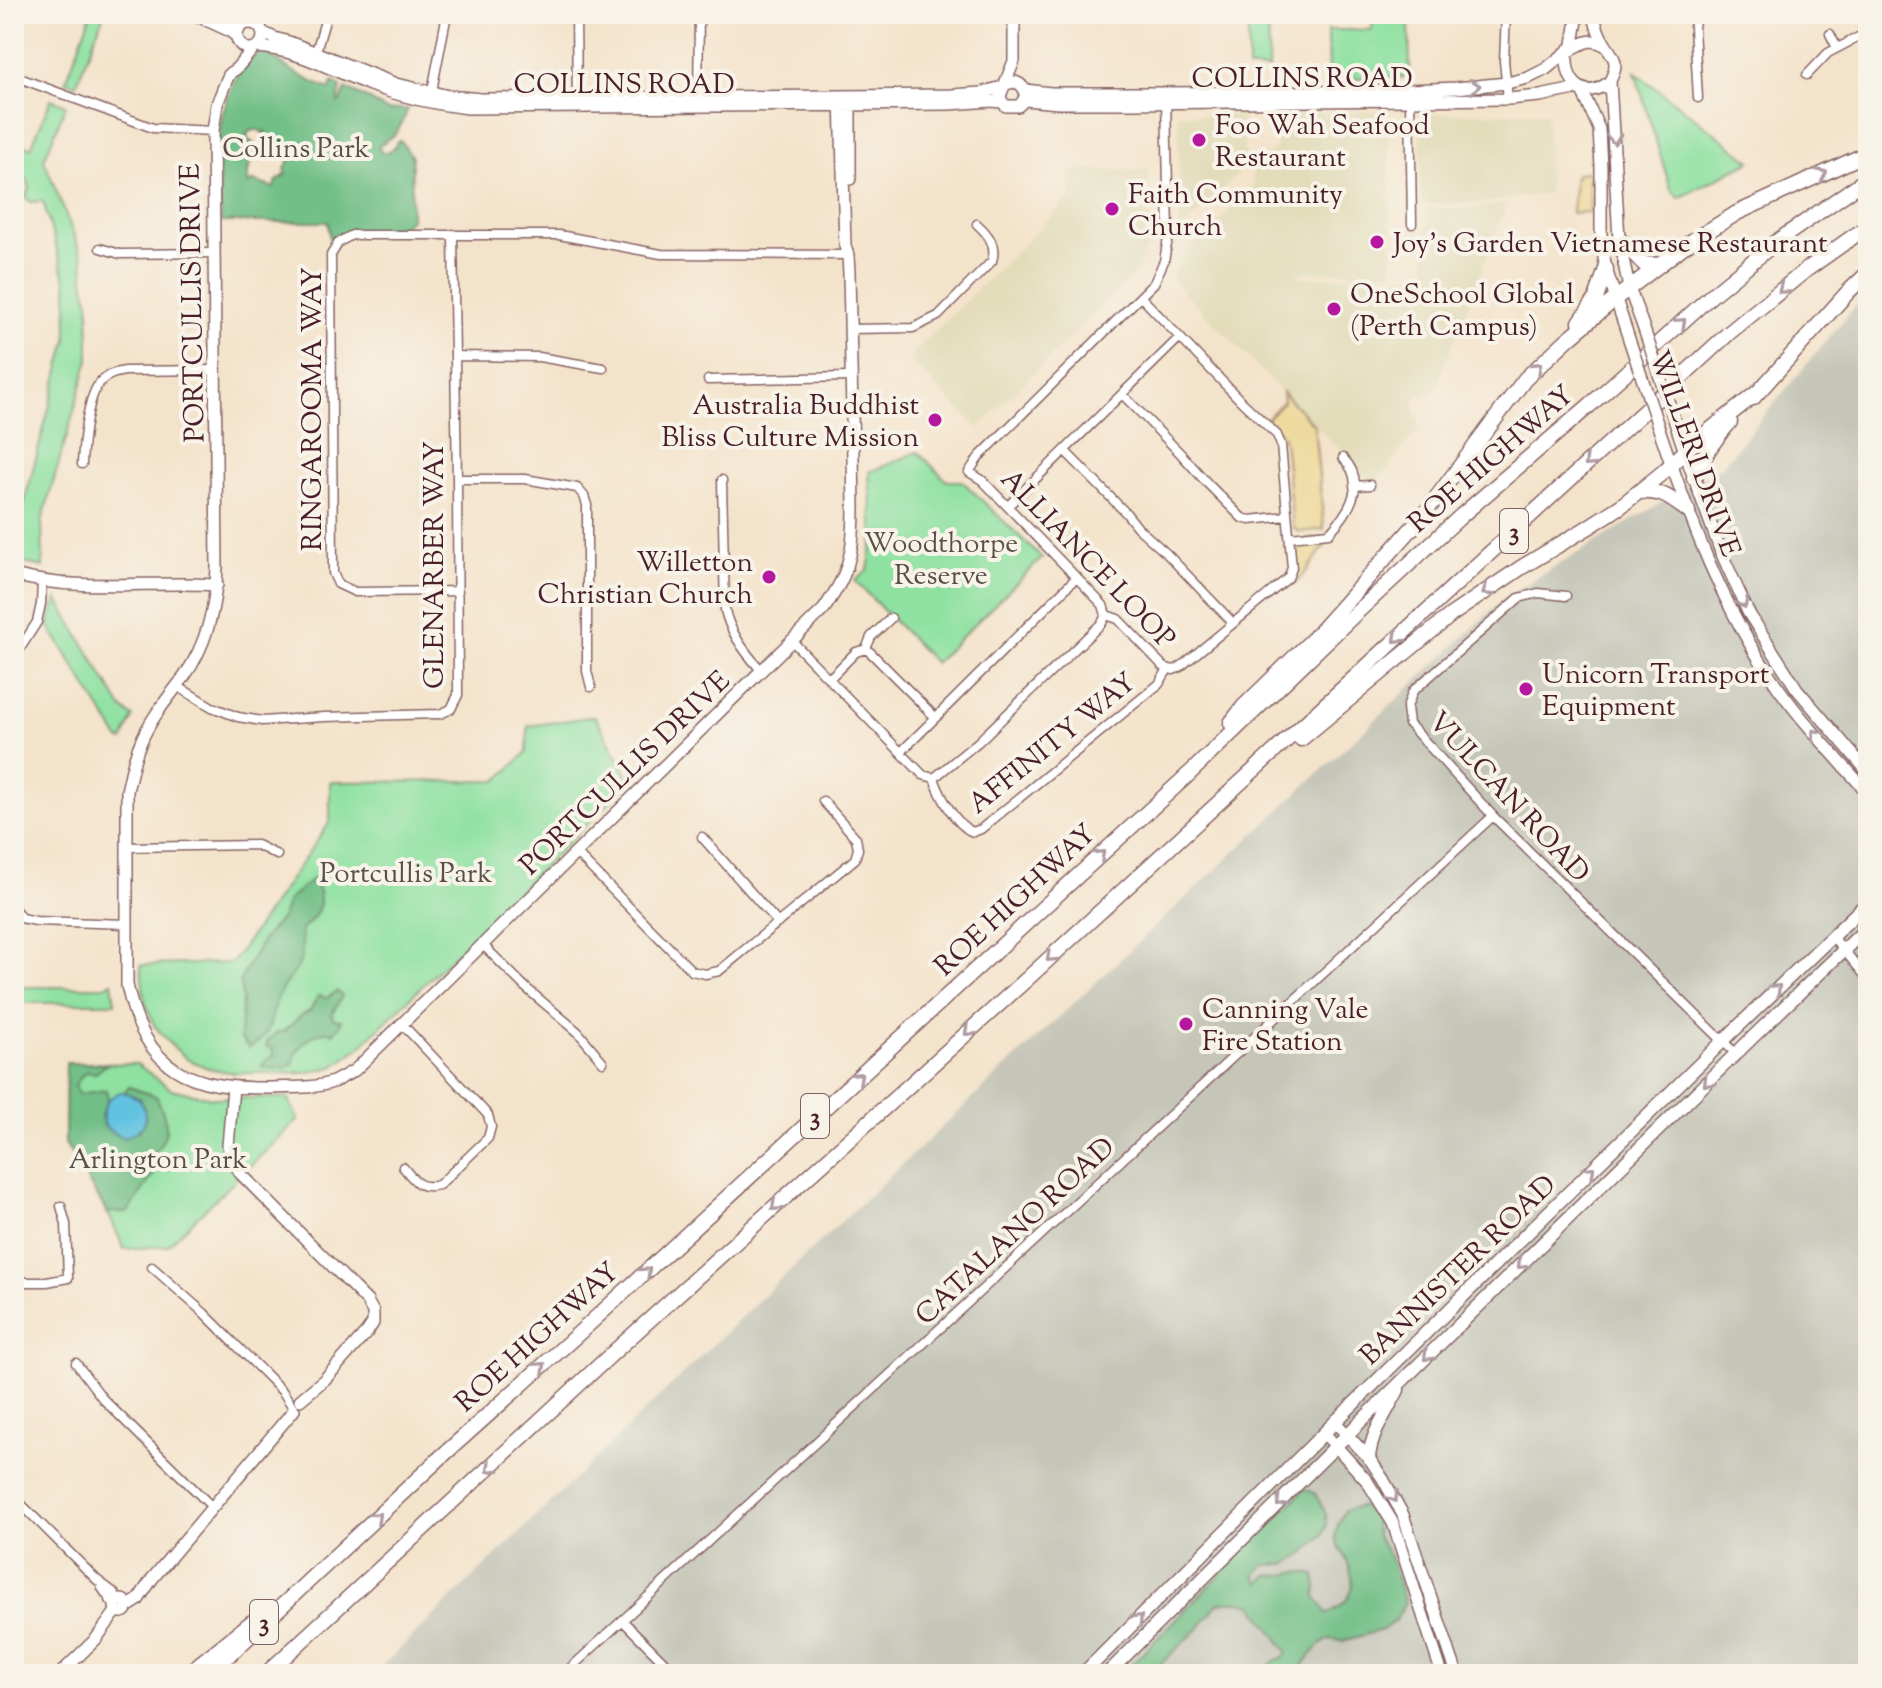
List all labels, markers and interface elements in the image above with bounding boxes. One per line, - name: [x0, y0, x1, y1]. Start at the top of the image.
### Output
- street label: COLLINS ROAD: [1191, 60, 1413, 100]
- street label: COLLINS ROAD: [513, 66, 735, 106]
- one-way arrow: [1469, 78, 1482, 95]
- place label: Foo Wah Seafood Restaurant: [1215, 107, 1430, 179]
- park label: Collins Park: [222, 130, 370, 170]
- marker: Foo Wah Seafood Restaurant: [1190, 131, 1208, 149]
- one-way arrow: [1605, 133, 1622, 146]
- street label: PORTCULLIS DRIVE: [172, 163, 216, 443]
- one-way arrow: [1813, 168, 1828, 184]
- place label: Faith Community Church: [1128, 176, 1343, 248]
- marker: Faith Community Church: [1103, 200, 1121, 218]
- place label: Joy's Garden Vietnamese Restaurant: [1391, 225, 1828, 265]
- marker: Joy's Garden Vietnamese Restaurant: [1368, 233, 1386, 251]
- street label: RINGAROOMA WAY: [294, 267, 334, 551]
- place label: OneSchool Global (Perth Campus): [1350, 276, 1575, 348]
- one-way arrow: [1778, 279, 1792, 294]
- marker: OneSchool Global (Perth Campus): [1325, 300, 1343, 318]
- one-way arrow: [1672, 317, 1686, 332]
- street label: WILLERI DRIVE: [1637, 345, 1749, 563]
- one-way arrow: [1528, 363, 1543, 377]
- street label: ROE HIGHWAY: [1400, 377, 1584, 544]
- place label: Australia Buddhist Bliss Culture Mission: [661, 387, 919, 459]
- marker: Australia Buddhist Bliss Culture Mission: [926, 411, 944, 429]
- street label: GLENARBER WAY: [416, 441, 456, 689]
- one-way arrow: [1584, 453, 1598, 468]
- street label: ALLIANCE LOOP: [990, 461, 1183, 659]
- road number: 3: [1500, 509, 1528, 553]
- park label: Woodthorpe Reserve: [864, 525, 1018, 597]
- place label: Willetton Christian Church: [538, 544, 753, 616]
- marker: Willetton Christian Church: [760, 568, 778, 586]
- one-way arrow: [1481, 581, 1495, 596]
- one-way arrow: [1734, 594, 1749, 609]
- one-way arrow: [1392, 629, 1407, 643]
- place label: Unicorn Transport Equipment: [1542, 656, 1770, 728]
- street label: PORTCULLIS DRIVE: [512, 663, 740, 885]
- street label: AFFINITY WAY: [960, 664, 1145, 825]
- marker: Unicorn Transport Equipment: [1517, 680, 1535, 698]
- street label: VULCAN ROAD: [1418, 703, 1598, 893]
- one-way arrow: [1812, 728, 1826, 743]
- street label: ROE HIGHWAY: [926, 816, 1106, 987]
- one-way arrow: [1091, 850, 1105, 865]
- park label: Portcullis Park: [320, 855, 492, 895]
- one-way arrow: [1045, 948, 1060, 962]
- one-way arrow: [1767, 984, 1781, 999]
- place label: Canning Vale Fire Station: [1202, 991, 1368, 1063]
- marker: Canning Vale Fire Station: [1177, 1015, 1195, 1033]
- one-way arrow: [964, 1022, 978, 1037]
- one-way arrow: [848, 1073, 863, 1087]
- one-way arrow: [1703, 1073, 1717, 1087]
- road number: 3: [801, 1094, 829, 1138]
- street label: CATALANO ROAD: [907, 1129, 1125, 1336]
- park label: Arlington Park: [68, 1141, 248, 1181]
- one-way arrow: [1581, 1166, 1595, 1180]
- street label: BANNISTER ROAD: [1352, 1167, 1566, 1376]
- one-way arrow: [771, 1196, 785, 1211]
- street label: ROE HIGHWAY: [447, 1254, 629, 1423]
- one-way arrow: [1517, 1255, 1531, 1270]
- one-way arrow: [637, 1267, 651, 1282]
- one-way arrow: [1423, 1347, 1437, 1361]
- one-way arrow: [531, 1363, 546, 1377]
- one-way arrow: [485, 1458, 500, 1472]
- one-way arrow: [1384, 1489, 1399, 1503]
- one-way arrow: [1276, 1493, 1290, 1507]
- one-way arrow: [366, 1513, 381, 1527]
- road number: 3: [250, 1600, 278, 1644]
- one-way arrow: [1129, 1614, 1143, 1628]

